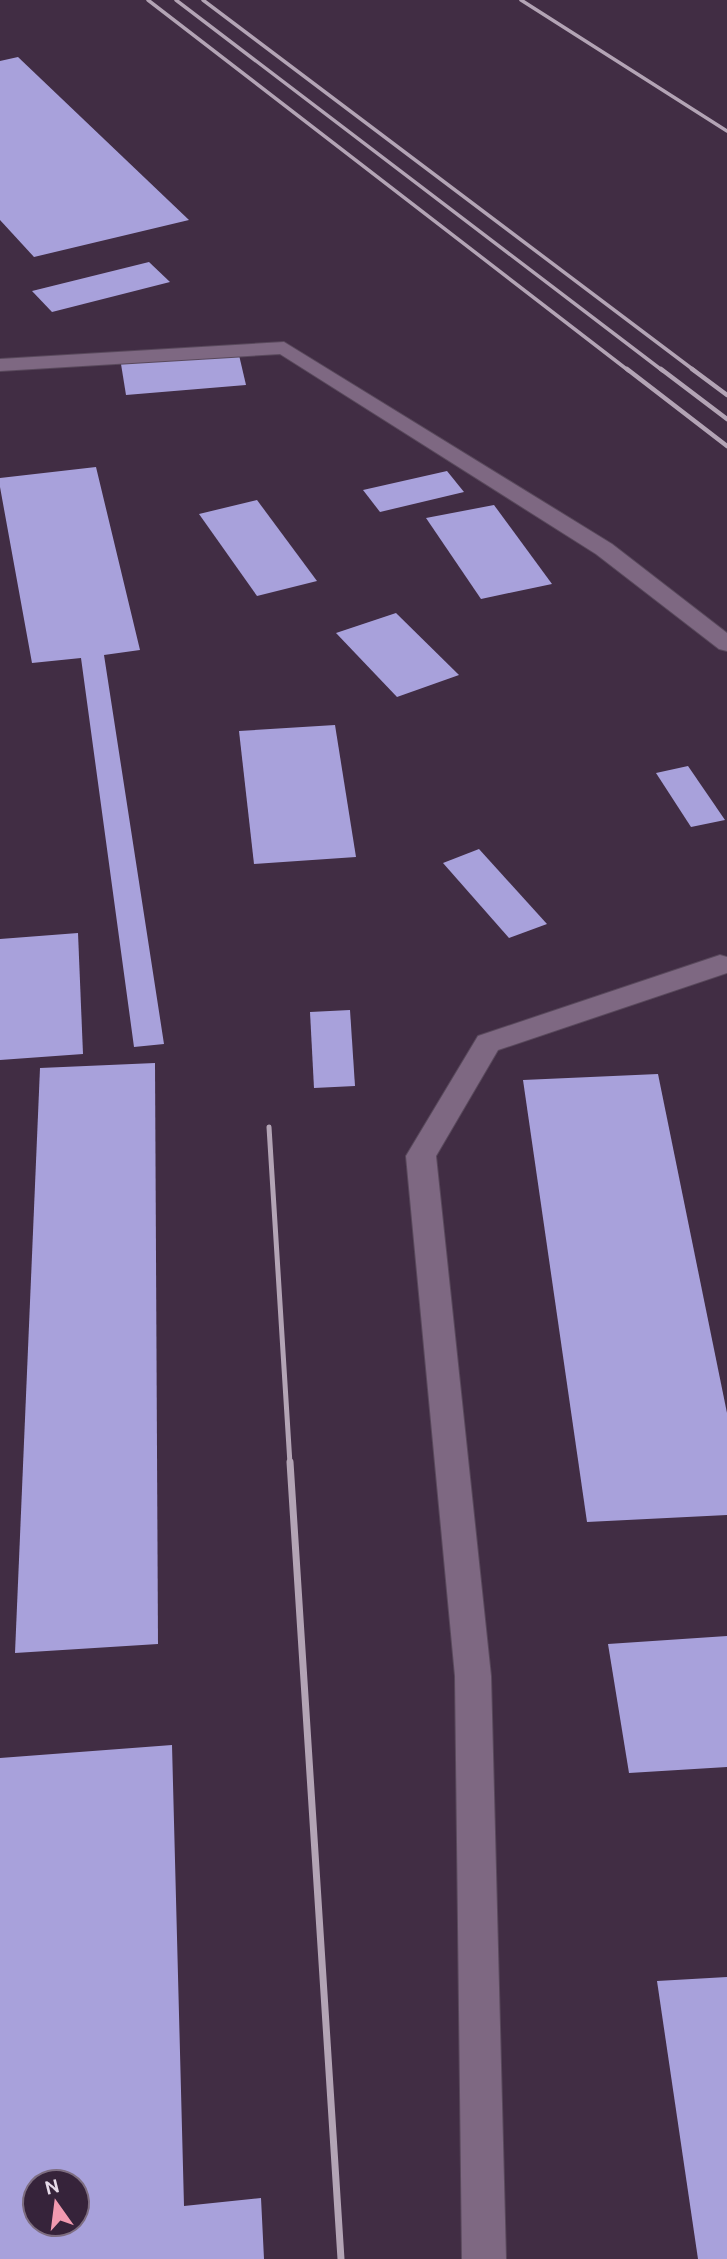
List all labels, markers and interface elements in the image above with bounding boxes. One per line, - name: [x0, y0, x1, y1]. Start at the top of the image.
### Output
- north arrow: [21, 2168, 91, 2238]
- text: N: [42, 2174, 61, 2199]

